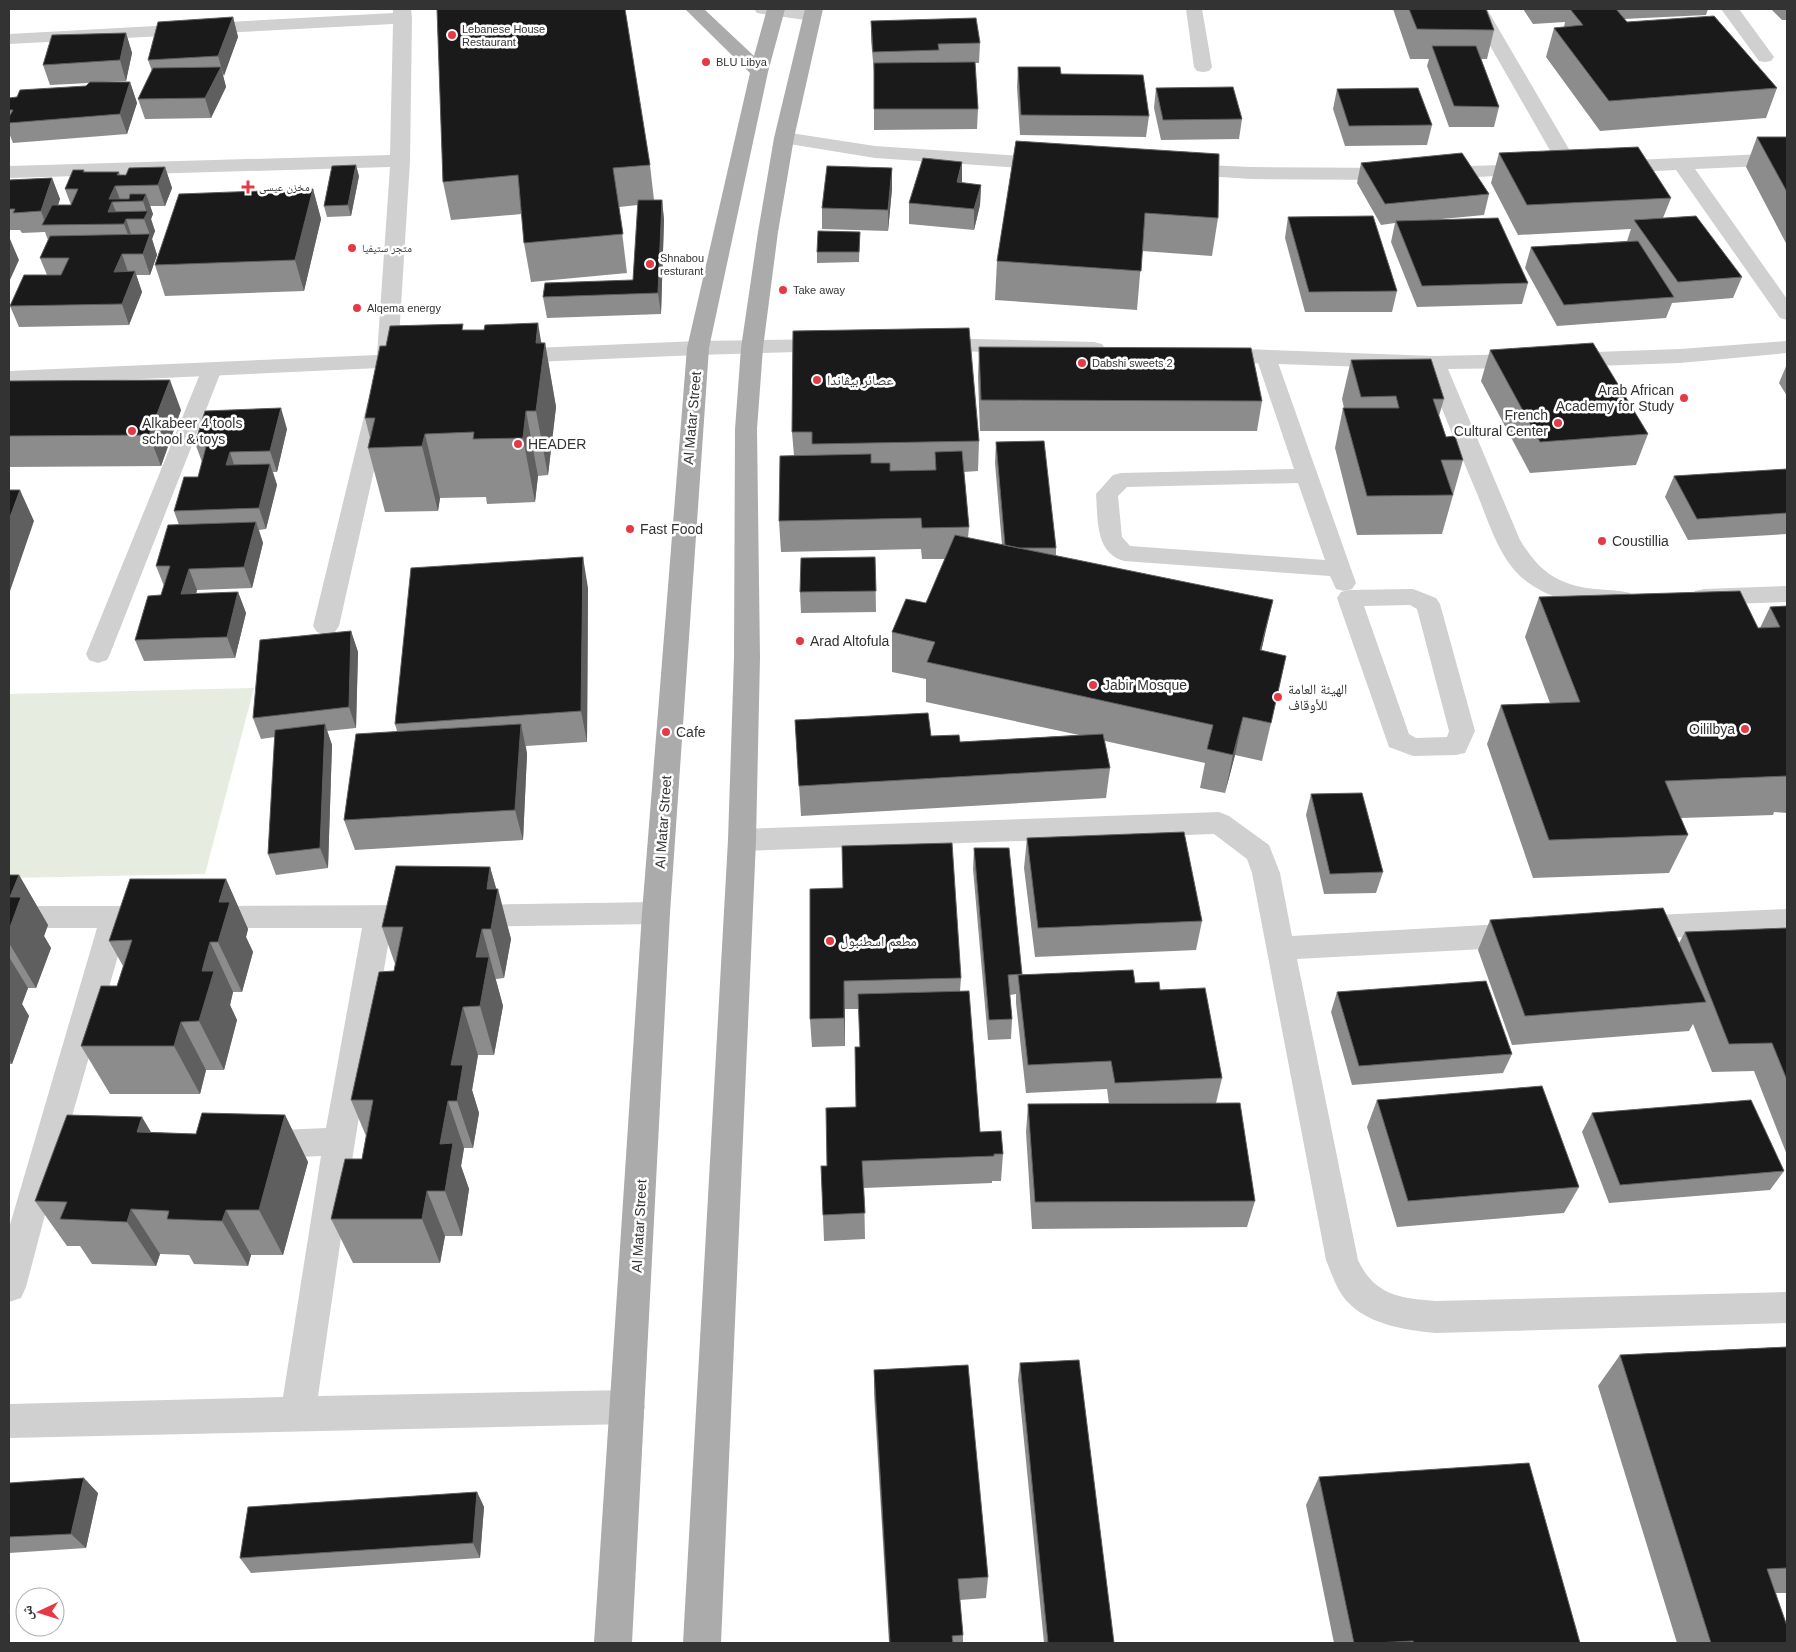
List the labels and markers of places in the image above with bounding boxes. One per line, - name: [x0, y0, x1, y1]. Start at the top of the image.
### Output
- place label: Lebanese House Restaurant: [462, 23, 545, 48]
- marker: Lebanese House Restaurant: [446, 29, 458, 41]
- marker: BLU Libya: [700, 56, 712, 68]
- place label: BLU Libya: [716, 56, 768, 68]
- marker: مخزن عيسى: [241, 180, 255, 194]
- place label: مخزن عيسى: [259, 181, 310, 194]
- marker: متجر ستيفيا: [346, 242, 358, 254]
- place label: متجر ستيفيا: [362, 242, 412, 254]
- place label: Shnabou resturant: [660, 252, 704, 277]
- marker: Shnabou resturant: [644, 258, 656, 270]
- marker: Take away: [777, 284, 789, 296]
- place label: Take away: [793, 284, 845, 296]
- marker: Alqema energy: [351, 302, 363, 314]
- place label: Alqema energy: [367, 302, 441, 314]
- marker: Dabshi sweets 2: [1076, 357, 1088, 369]
- place label: Dabshi sweets 2: [1092, 357, 1173, 369]
- place label: عصائر بيڤاندا: [827, 372, 894, 389]
- marker: عصائر بيڤاندا: [811, 374, 823, 386]
- place label: Arab African Academy for Study: [1556, 382, 1674, 414]
- marker: Arab African Academy for Study: [1678, 392, 1690, 404]
- place label: French Cultural Center: [1454, 407, 1548, 439]
- place label: Alkabeer 4 tools school & toys: [142, 415, 242, 447]
- marker: French Cultural Center: [1552, 417, 1564, 429]
- marker: Alkabeer 4 tools school & toys: [126, 425, 138, 437]
- place label: HEADER: [528, 436, 586, 452]
- marker: HEADER: [512, 438, 524, 450]
- place label: Fast Food: [640, 521, 703, 537]
- marker: Fast Food: [624, 523, 636, 535]
- place label: Coustillia: [1612, 533, 1669, 549]
- marker: Coustillia: [1596, 535, 1608, 547]
- place label: Arad Altofula: [810, 633, 890, 649]
- marker: Arad Altofula: [794, 635, 806, 647]
- place label: Jabir Mosque: [1103, 677, 1187, 693]
- marker: Jabir Mosque: [1087, 679, 1099, 691]
- place label: الهيئة العامة للأوقاف: [1288, 681, 1347, 714]
- marker: الهيئة العامة للأوقاف: [1272, 691, 1284, 703]
- place label: Oililbya: [1689, 721, 1735, 737]
- marker: Oililbya: [1739, 723, 1751, 735]
- place label: Cafe: [676, 724, 706, 740]
- marker: Cafe: [660, 726, 672, 738]
- place label: مطعم اسطنبول: [840, 933, 917, 951]
- marker: مطعم اسطنبول: [824, 935, 836, 947]

